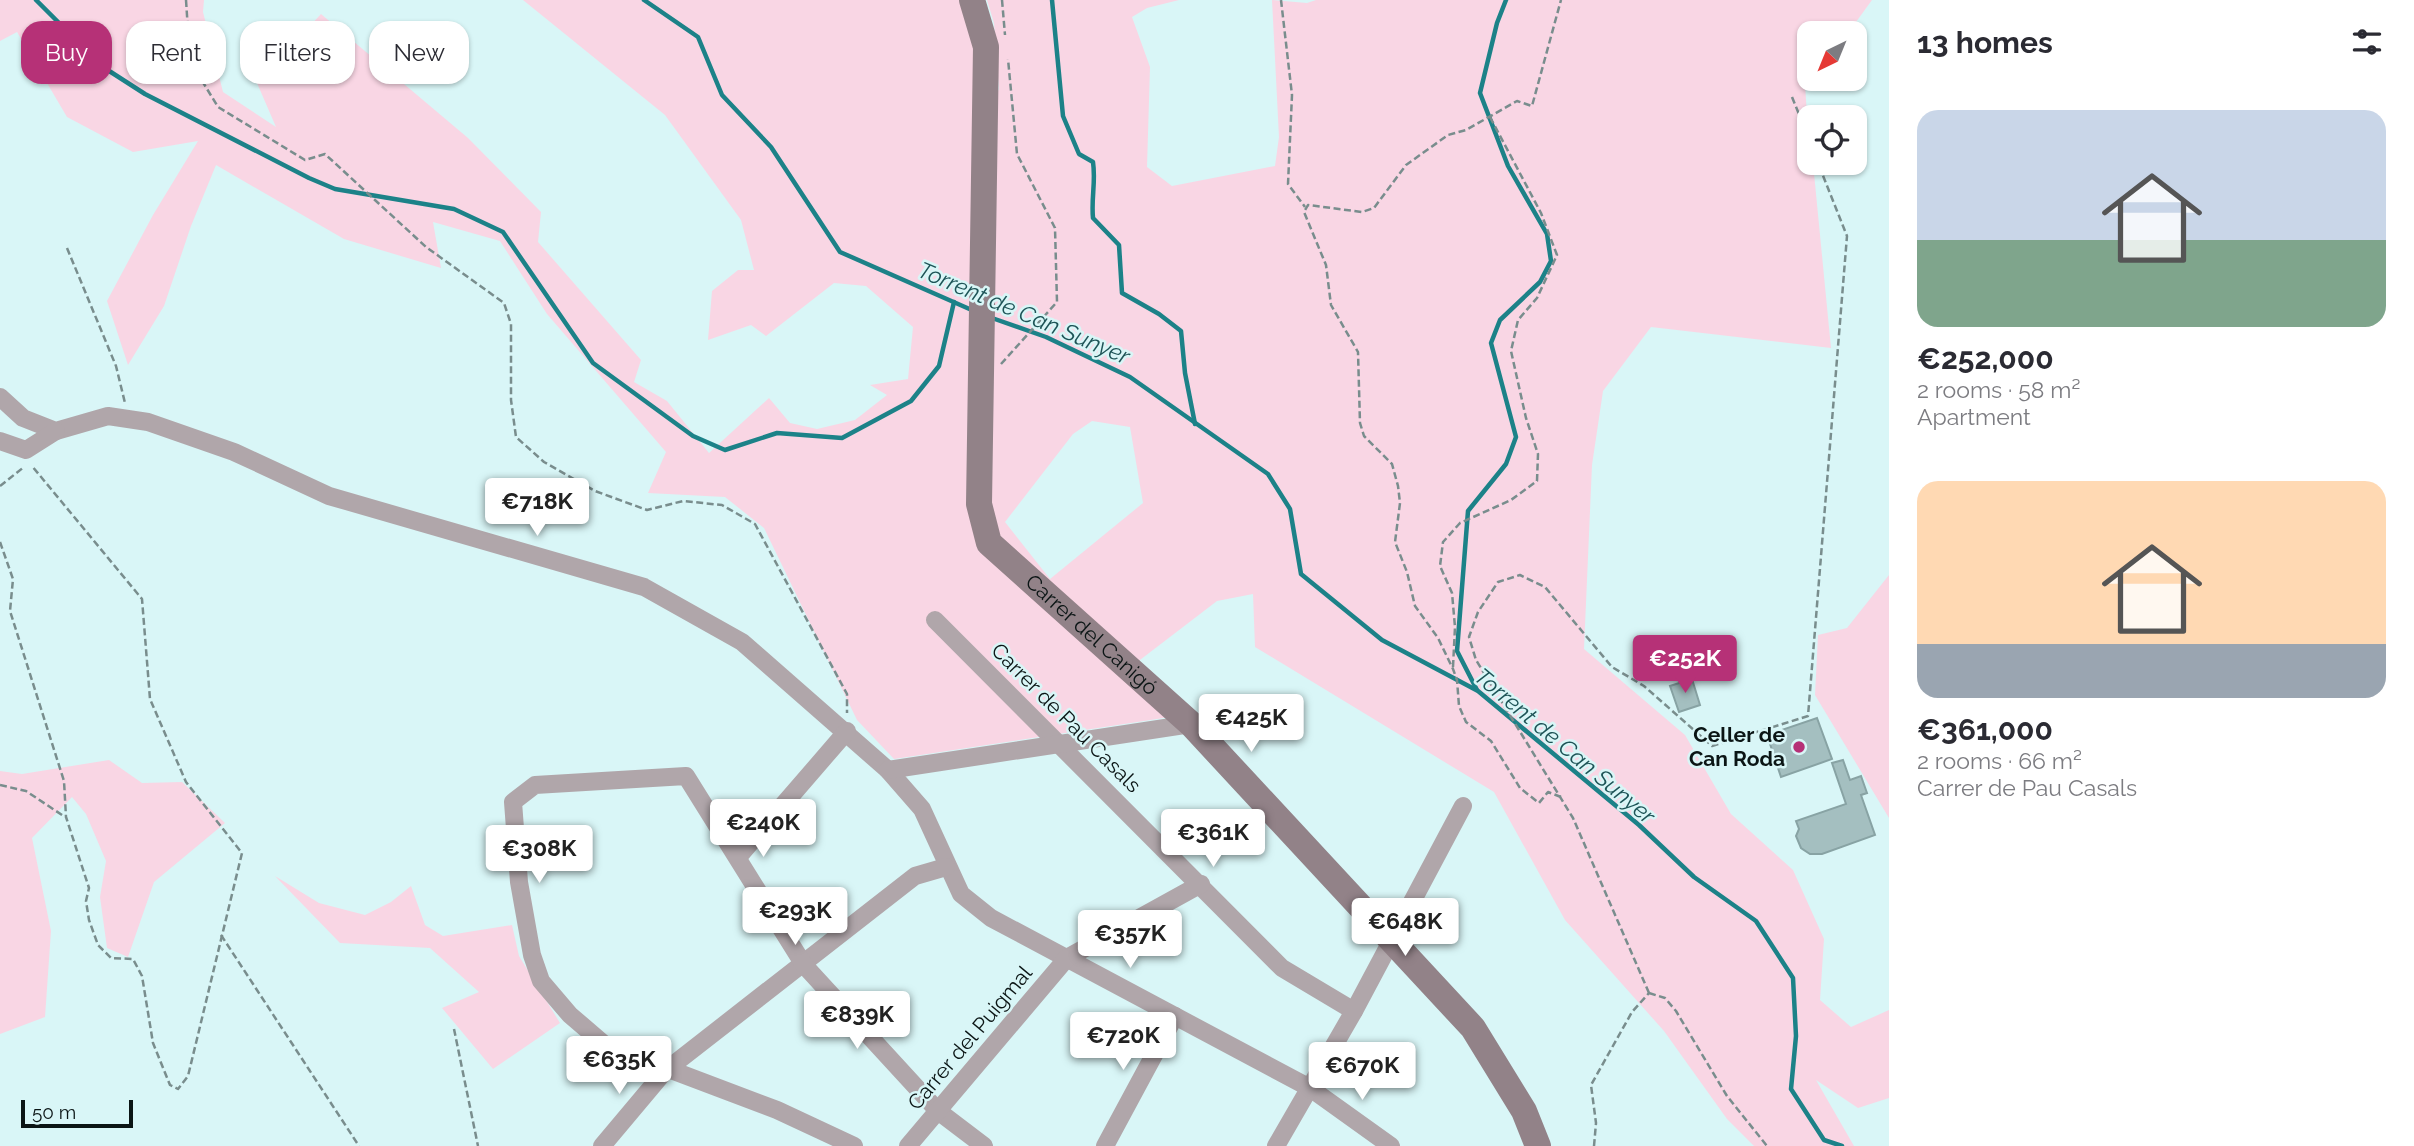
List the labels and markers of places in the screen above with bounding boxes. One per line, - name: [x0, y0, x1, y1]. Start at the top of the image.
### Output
- pin: €718K: [488, 478, 586, 538]
- pin: €252K: [1636, 636, 1734, 695]
- pin: €425K: [1202, 694, 1300, 754]
- place label: Celler de Can Roda: [1689, 722, 1785, 771]
- marker: Celler de Can Roda: [1791, 739, 1807, 755]
- pin: €240K: [714, 800, 812, 859]
- pin: €361K: [1164, 810, 1262, 869]
- pin: €308K: [490, 826, 588, 885]
- pin: €293K: [746, 888, 844, 947]
- pin: €648K: [1356, 898, 1454, 958]
- pin: €357K: [1081, 911, 1179, 970]
- pin: €839K: [808, 992, 906, 1051]
- pin: €720K: [1074, 1012, 1172, 1072]
- pin: €635K: [570, 1036, 668, 1096]
- pin: €670K: [1313, 1042, 1411, 1102]

